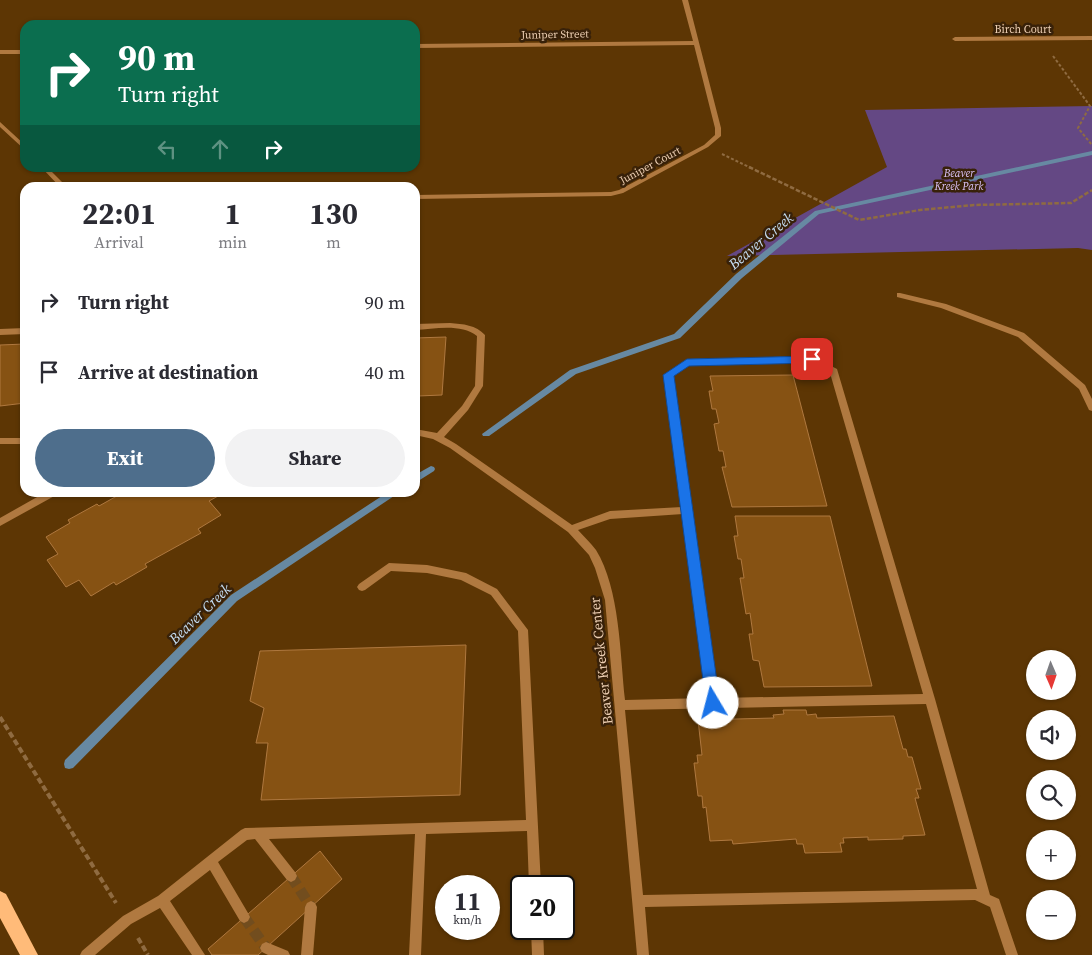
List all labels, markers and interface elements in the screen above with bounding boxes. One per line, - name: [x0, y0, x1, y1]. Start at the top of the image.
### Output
- street label: Birch Court: [995, 22, 1052, 37]
- street label: Juniper Street: [520, 26, 589, 43]
- text: 90 m: [118, 34, 195, 82]
- icon: right: [35, 40, 100, 105]
- text: Turn right: [118, 79, 219, 109]
- icon: left: [153, 135, 181, 163]
- icon: ahead: [206, 135, 234, 163]
- icon: right: [259, 135, 287, 163]
- street label: Juniper Court: [616, 143, 684, 188]
- park label: Beaver Kreek Park: [934, 166, 984, 194]
- text: 22:01: [82, 193, 156, 234]
- text: 1: [224, 193, 241, 234]
- text: 130: [309, 193, 358, 234]
- water label: Beaver Creek: [723, 207, 798, 275]
- text: Arrival: [94, 231, 144, 253]
- text: min: [218, 231, 247, 253]
- text: m: [326, 231, 341, 253]
- icon: right: [35, 288, 63, 316]
- text: Turn right: [78, 289, 169, 315]
- text: 90 m: [364, 289, 405, 315]
- pin: [791, 338, 833, 380]
- icon: arrive: [798, 345, 826, 373]
- icon: arrive: [35, 358, 63, 386]
- text: Arrive at destination: [78, 359, 258, 385]
- text: 40 m: [364, 359, 405, 385]
- button: Exit: [35, 429, 215, 487]
- button: Share: [225, 429, 405, 487]
- water label: Beaver Creek: [163, 578, 236, 649]
- street label: Beaver Kreek Center: [584, 596, 618, 726]
- north arrow: [1026, 650, 1076, 700]
- map controls: [1026, 650, 1076, 940]
- position arrow: [686, 676, 738, 728]
- button: sound: [1026, 710, 1076, 760]
- button: search: [1026, 770, 1076, 820]
- button: +: [1026, 830, 1076, 880]
- speed limit sign: 20: [510, 875, 575, 940]
- text: 11: [454, 884, 481, 918]
- button: −: [1026, 890, 1076, 940]
- text: km/h: [453, 912, 482, 928]

